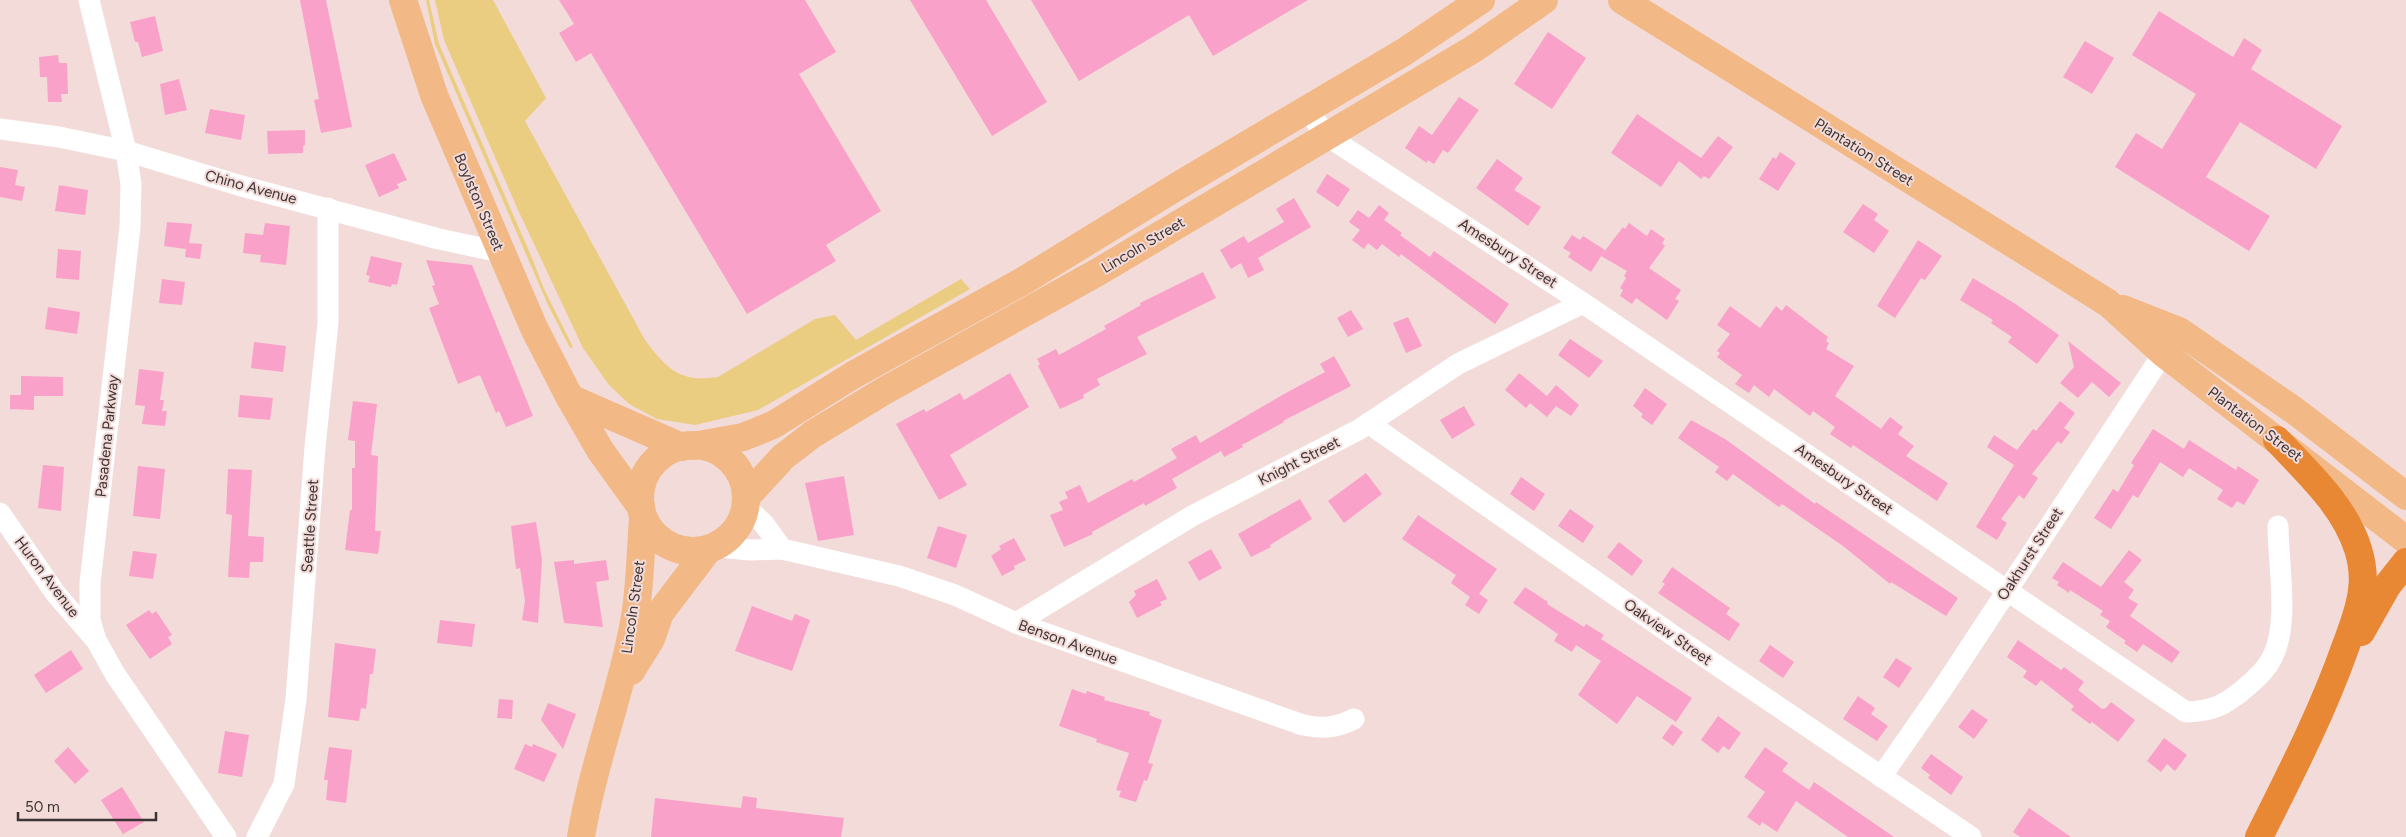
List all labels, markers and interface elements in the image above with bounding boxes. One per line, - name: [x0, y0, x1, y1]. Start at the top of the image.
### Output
- street label: Plantation Street: [1811, 114, 1917, 190]
- street label: Boylston Street: [450, 150, 508, 254]
- street label: Chino Avenue: [203, 166, 299, 208]
- street label: Lincoln Street: [1098, 213, 1188, 277]
- street label: Amesbury Street: [1455, 214, 1561, 292]
- street label: Pasadena Parkway: [92, 374, 122, 498]
- street label: Plantation Street: [2204, 383, 2306, 465]
- street label: Knight Street: [1255, 433, 1343, 489]
- street label: Amesbury Street: [1792, 440, 1897, 518]
- street label: Seattle Street: [298, 478, 322, 573]
- street label: Oakhurst Street: [1993, 504, 2067, 604]
- street label: Huron Avenue: [11, 533, 83, 621]
- street label: Lincoln Street: [618, 559, 648, 655]
- street label: Oakview Street: [1621, 595, 1716, 669]
- street label: Benson Avenue: [1016, 616, 1120, 668]
- scale bar: [18, 790, 155, 822]
- text: 50 m: [25, 798, 60, 816]

